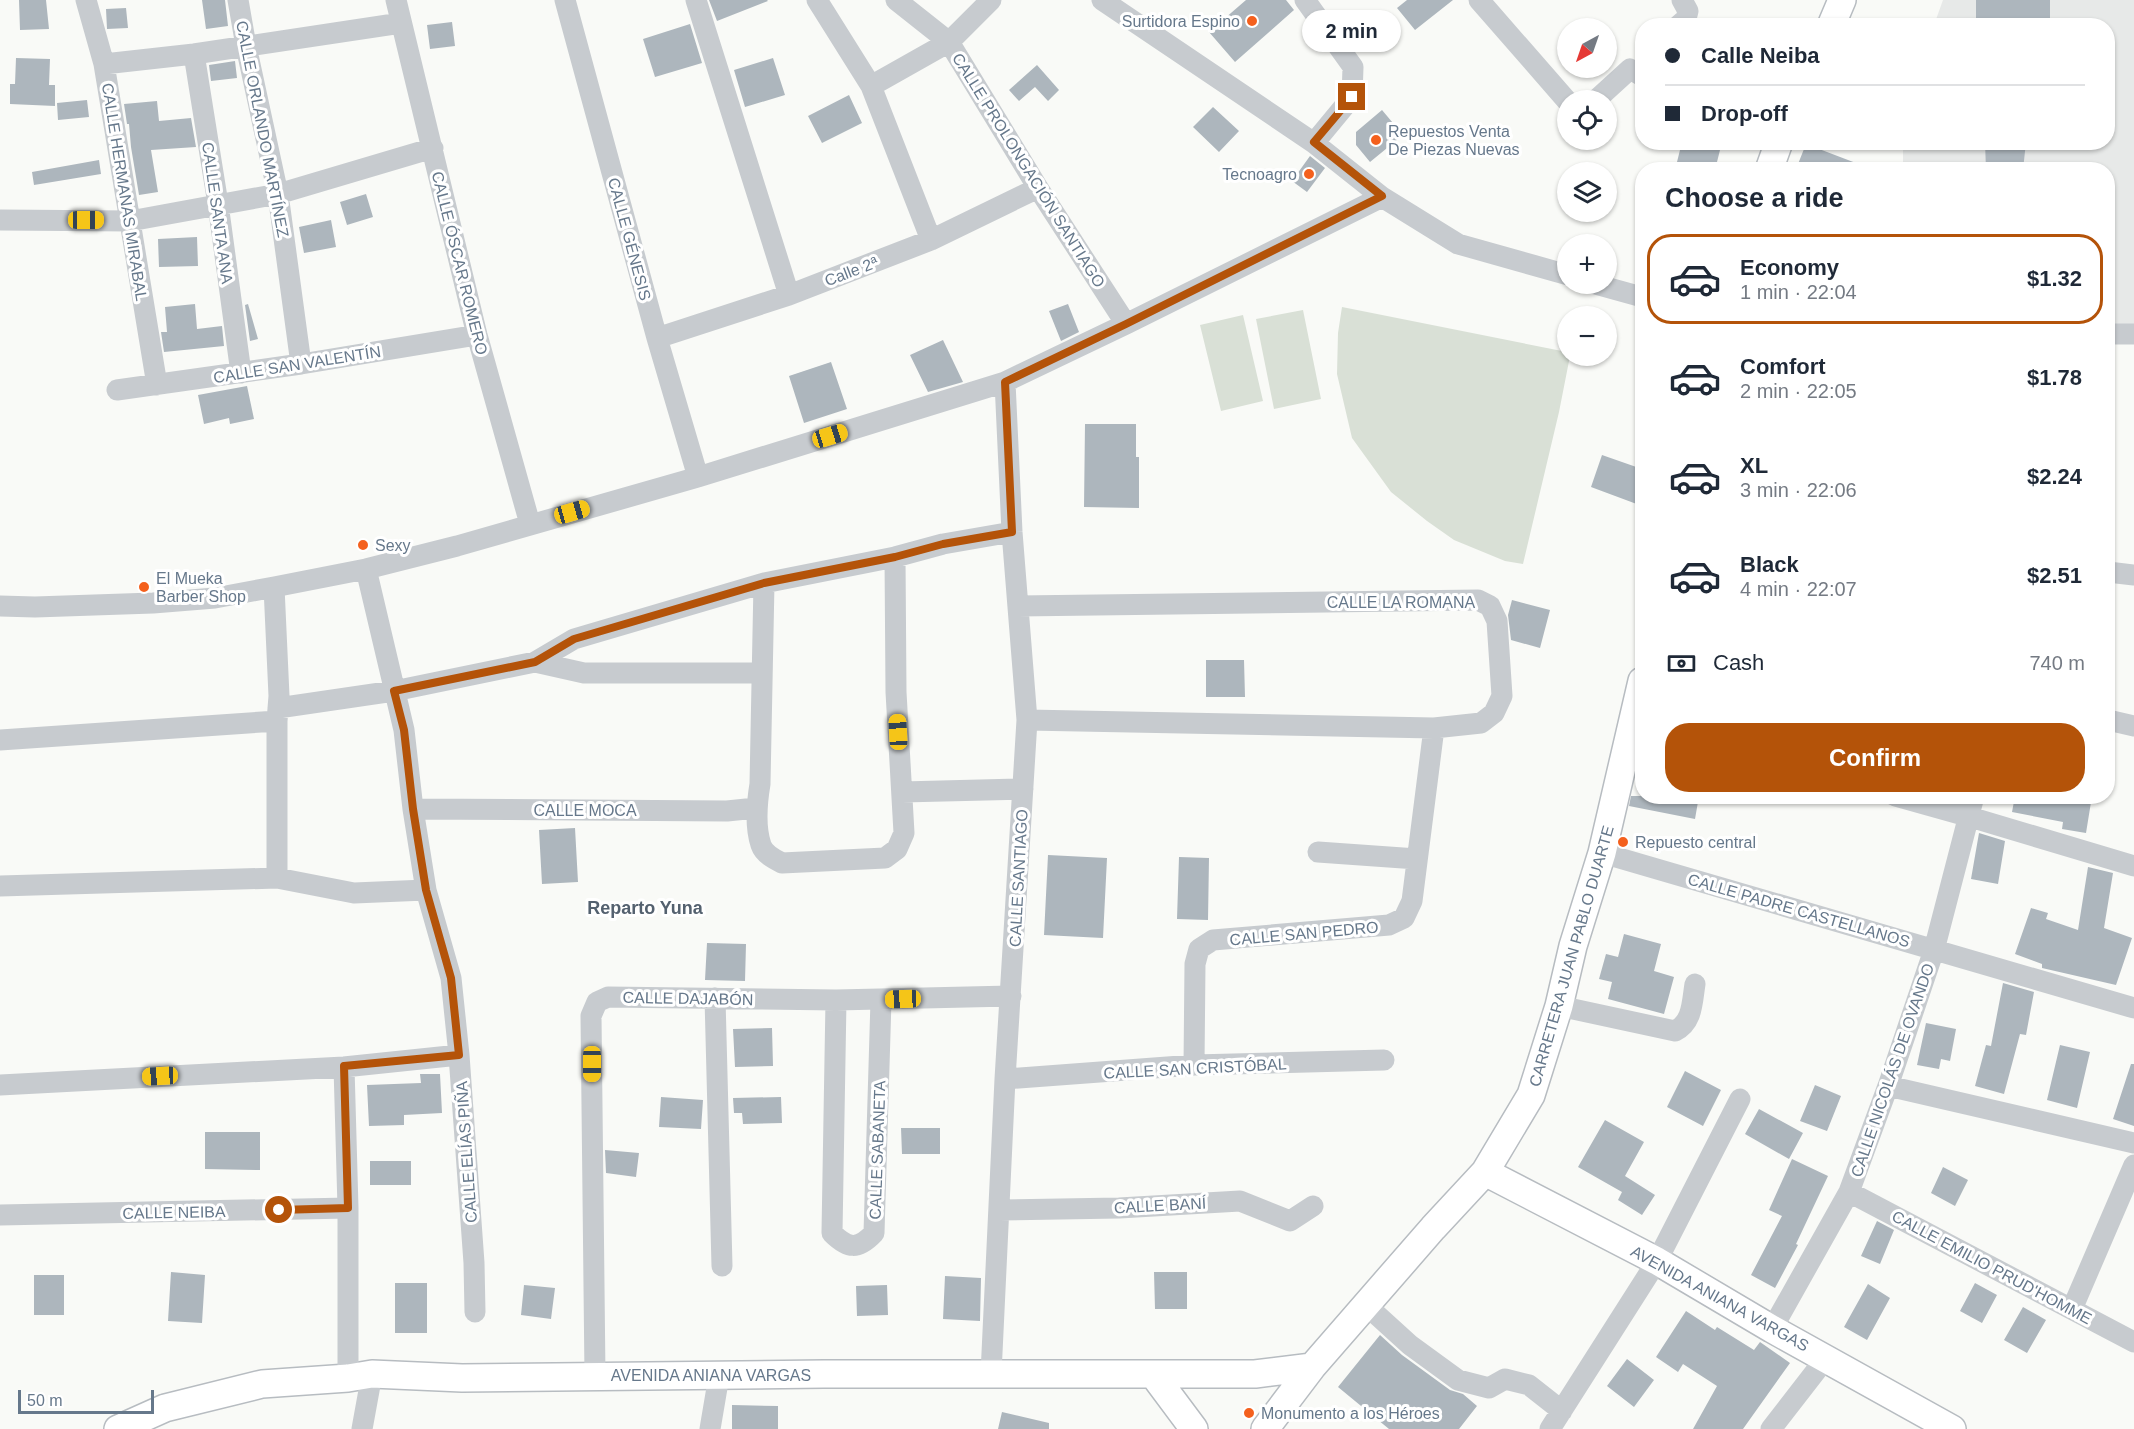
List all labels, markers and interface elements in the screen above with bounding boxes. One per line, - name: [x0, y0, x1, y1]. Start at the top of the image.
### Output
- callout: 2 min: [1302, 10, 1402, 52]
- place label: Surtidora Espino: [1122, 13, 1240, 30]
- marker: Surtidora Espino: [1245, 14, 1259, 28]
- north arrow: [1557, 18, 1617, 78]
- map controls: [1557, 18, 1617, 366]
- street label: CALLE ORLANDO MARTÍNEZ: [233, 19, 293, 239]
- text: 2 min: [1325, 20, 1378, 42]
- text: Calle Neiba: [1701, 43, 1820, 68]
- street label: CALLE PROLONGACIÓN SANTIAGO: [949, 49, 1109, 291]
- street label: CALLE HERMANAS MIRABAL: [99, 82, 150, 302]
- route end: [1338, 83, 1365, 110]
- button: locate: [1557, 90, 1617, 150]
- text: Drop-off: [1701, 101, 1788, 126]
- place label: Repuestos Venta De Piezas Nuevas: [1388, 123, 1520, 158]
- marker: Repuestos Venta De Piezas Nuevas: [1369, 133, 1383, 147]
- street label: CALLE SANTA ANA: [199, 141, 236, 285]
- button: layers: [1557, 162, 1617, 222]
- place label: Tecnoagro: [1222, 166, 1297, 183]
- marker: Tecnoagro: [1302, 167, 1316, 181]
- street label: CALLE ÓSCAR ROMERO: [428, 169, 492, 357]
- street label: CALLE GÉNESIS: [605, 176, 655, 302]
- text: Choose a ride: [1665, 183, 1844, 213]
- car: [68, 211, 104, 229]
- button: +: [1557, 234, 1617, 294]
- icon: car: [1668, 252, 1722, 306]
- street label: Calle 2ª: [822, 254, 880, 289]
- text: Economy: [1740, 255, 1839, 280]
- text: $1.32: [2027, 266, 2082, 291]
- text: 1 min · 22:04: [1740, 281, 1857, 303]
- button: −: [1557, 306, 1617, 366]
- street label: CALLE SAN VALENTÍN: [212, 342, 382, 386]
- icon: car: [1668, 351, 1722, 405]
- text: Comfort: [1740, 354, 1826, 379]
- text: $1.78: [2027, 365, 2082, 390]
- text: 2 min · 22:05: [1740, 380, 1857, 402]
- car: [810, 422, 850, 450]
- icon: car: [1668, 450, 1722, 504]
- text: XL: [1740, 453, 1768, 478]
- text: $2.24: [2027, 464, 2082, 489]
- text: 3 min · 22:06: [1740, 479, 1857, 501]
- car: [552, 498, 592, 526]
- place label: Sexy: [375, 537, 411, 554]
- marker: Sexy: [356, 538, 370, 552]
- icon: car: [1668, 549, 1722, 603]
- text: Black: [1740, 552, 1799, 577]
- text: $2.51: [2027, 563, 2082, 588]
- place label: El Mueka Barber Shop: [156, 570, 246, 605]
- text: 4 min · 22:07: [1740, 578, 1857, 600]
- marker: El Mueka Barber Shop: [137, 580, 151, 594]
- street label: CALLE LA ROMANA: [1327, 594, 1476, 611]
- icon: cash: [1665, 647, 1698, 680]
- text: Cash: [1713, 650, 1764, 675]
- text: 740 m: [2029, 652, 2085, 674]
- car: [888, 714, 908, 750]
- button: Confirm: [1665, 723, 2085, 792]
- street label: CALLE MOCA: [533, 802, 637, 819]
- street label: CALLE SANTIAGO: [1006, 809, 1031, 947]
- street label: CARRETERA JUAN PABLO DUARTE: [1526, 824, 1617, 1089]
- place label: Repuesto central: [1635, 834, 1756, 851]
- marker: Repuesto central: [1616, 835, 1630, 849]
- street label: CALLE PADRE CASTELLANOS: [1686, 871, 1912, 950]
- district label: Reparto Yuna: [587, 898, 704, 918]
- street label: CALLE SAN PEDRO: [1229, 919, 1379, 948]
- street label: CALLE NICOLÁS DE OVANDO: [1847, 961, 1937, 1179]
- street label: CALLE DAJABÓN: [622, 988, 754, 1008]
- car: [885, 989, 921, 1009]
- car: [583, 1046, 601, 1082]
- street label: CALLE SAN CRISTÓBAL: [1103, 1054, 1287, 1082]
- car: [142, 1066, 178, 1086]
- street label: CALLE ELÍAS PIÑA: [451, 1080, 480, 1224]
- street label: CALLE SABANETA: [867, 1080, 888, 1220]
- street label: CALLE BANÍ: [1113, 1194, 1207, 1216]
- route start: [265, 1196, 292, 1223]
- street label: CALLE NEIBA: [122, 1203, 226, 1222]
- street label: CALLE EMILIO PRUD'HOMME: [1889, 1207, 2094, 1327]
- street label: AVENIDA ANIANA VARGAS: [1628, 1242, 1812, 1354]
- street label: AVENIDA ANIANA VARGAS: [611, 1367, 811, 1384]
- scale bar: [18, 1387, 154, 1414]
- text: 50 m: [27, 1392, 63, 1409]
- place label: Monumento a los Héroes: [1261, 1405, 1440, 1422]
- marker: Monumento a los Héroes: [1242, 1406, 1256, 1420]

